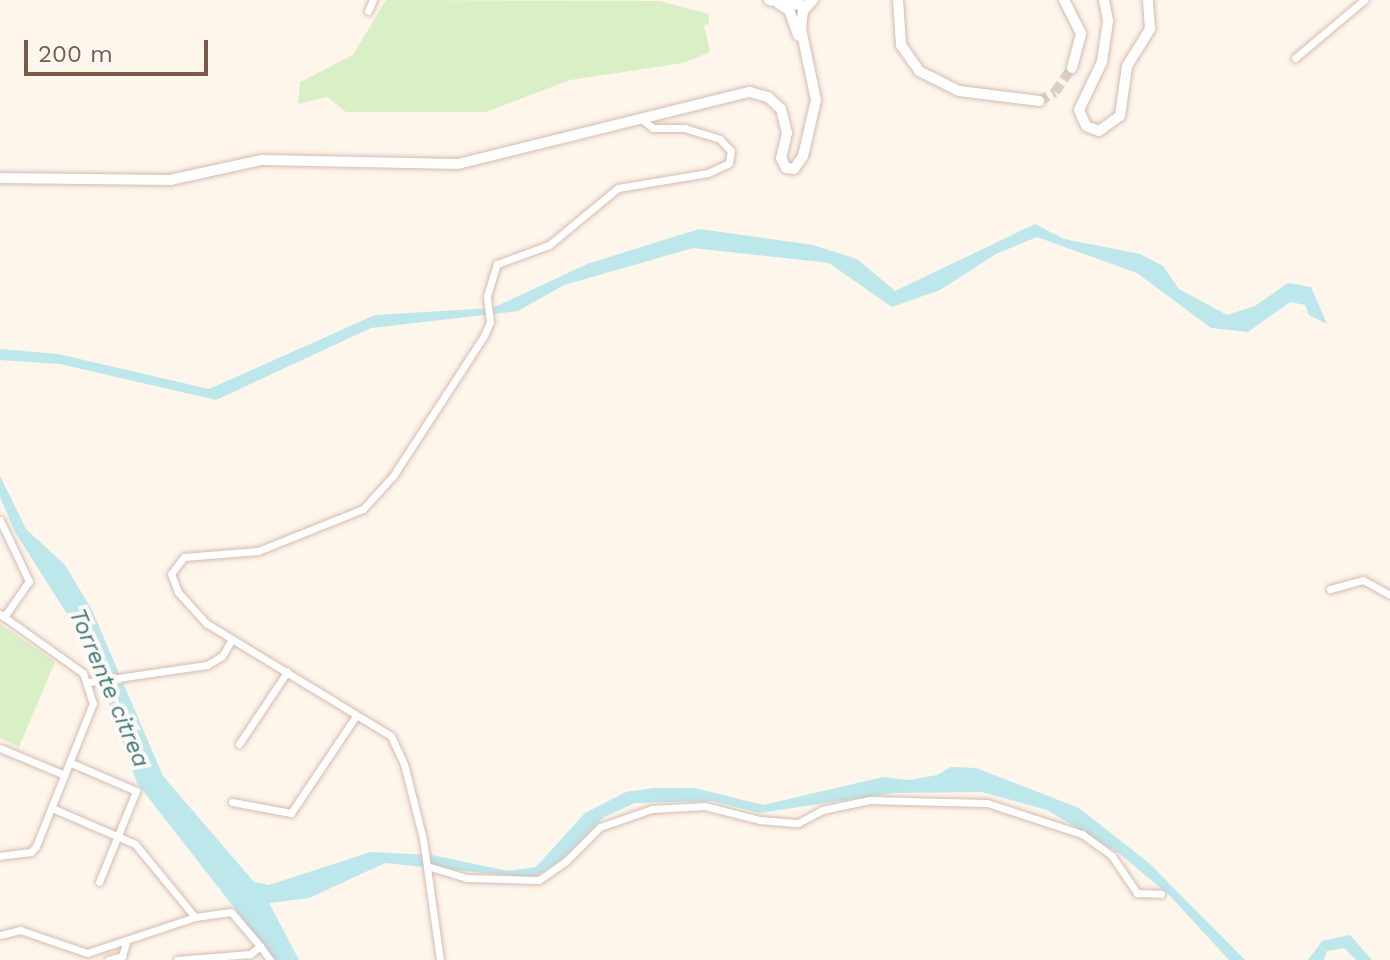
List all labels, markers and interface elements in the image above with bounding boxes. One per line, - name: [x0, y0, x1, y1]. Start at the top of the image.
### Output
- scale bar: [28, 24, 212, 74]
- text: 200 m: [38, 40, 113, 68]
- water label: Torrente citrea: [63, 604, 155, 772]

